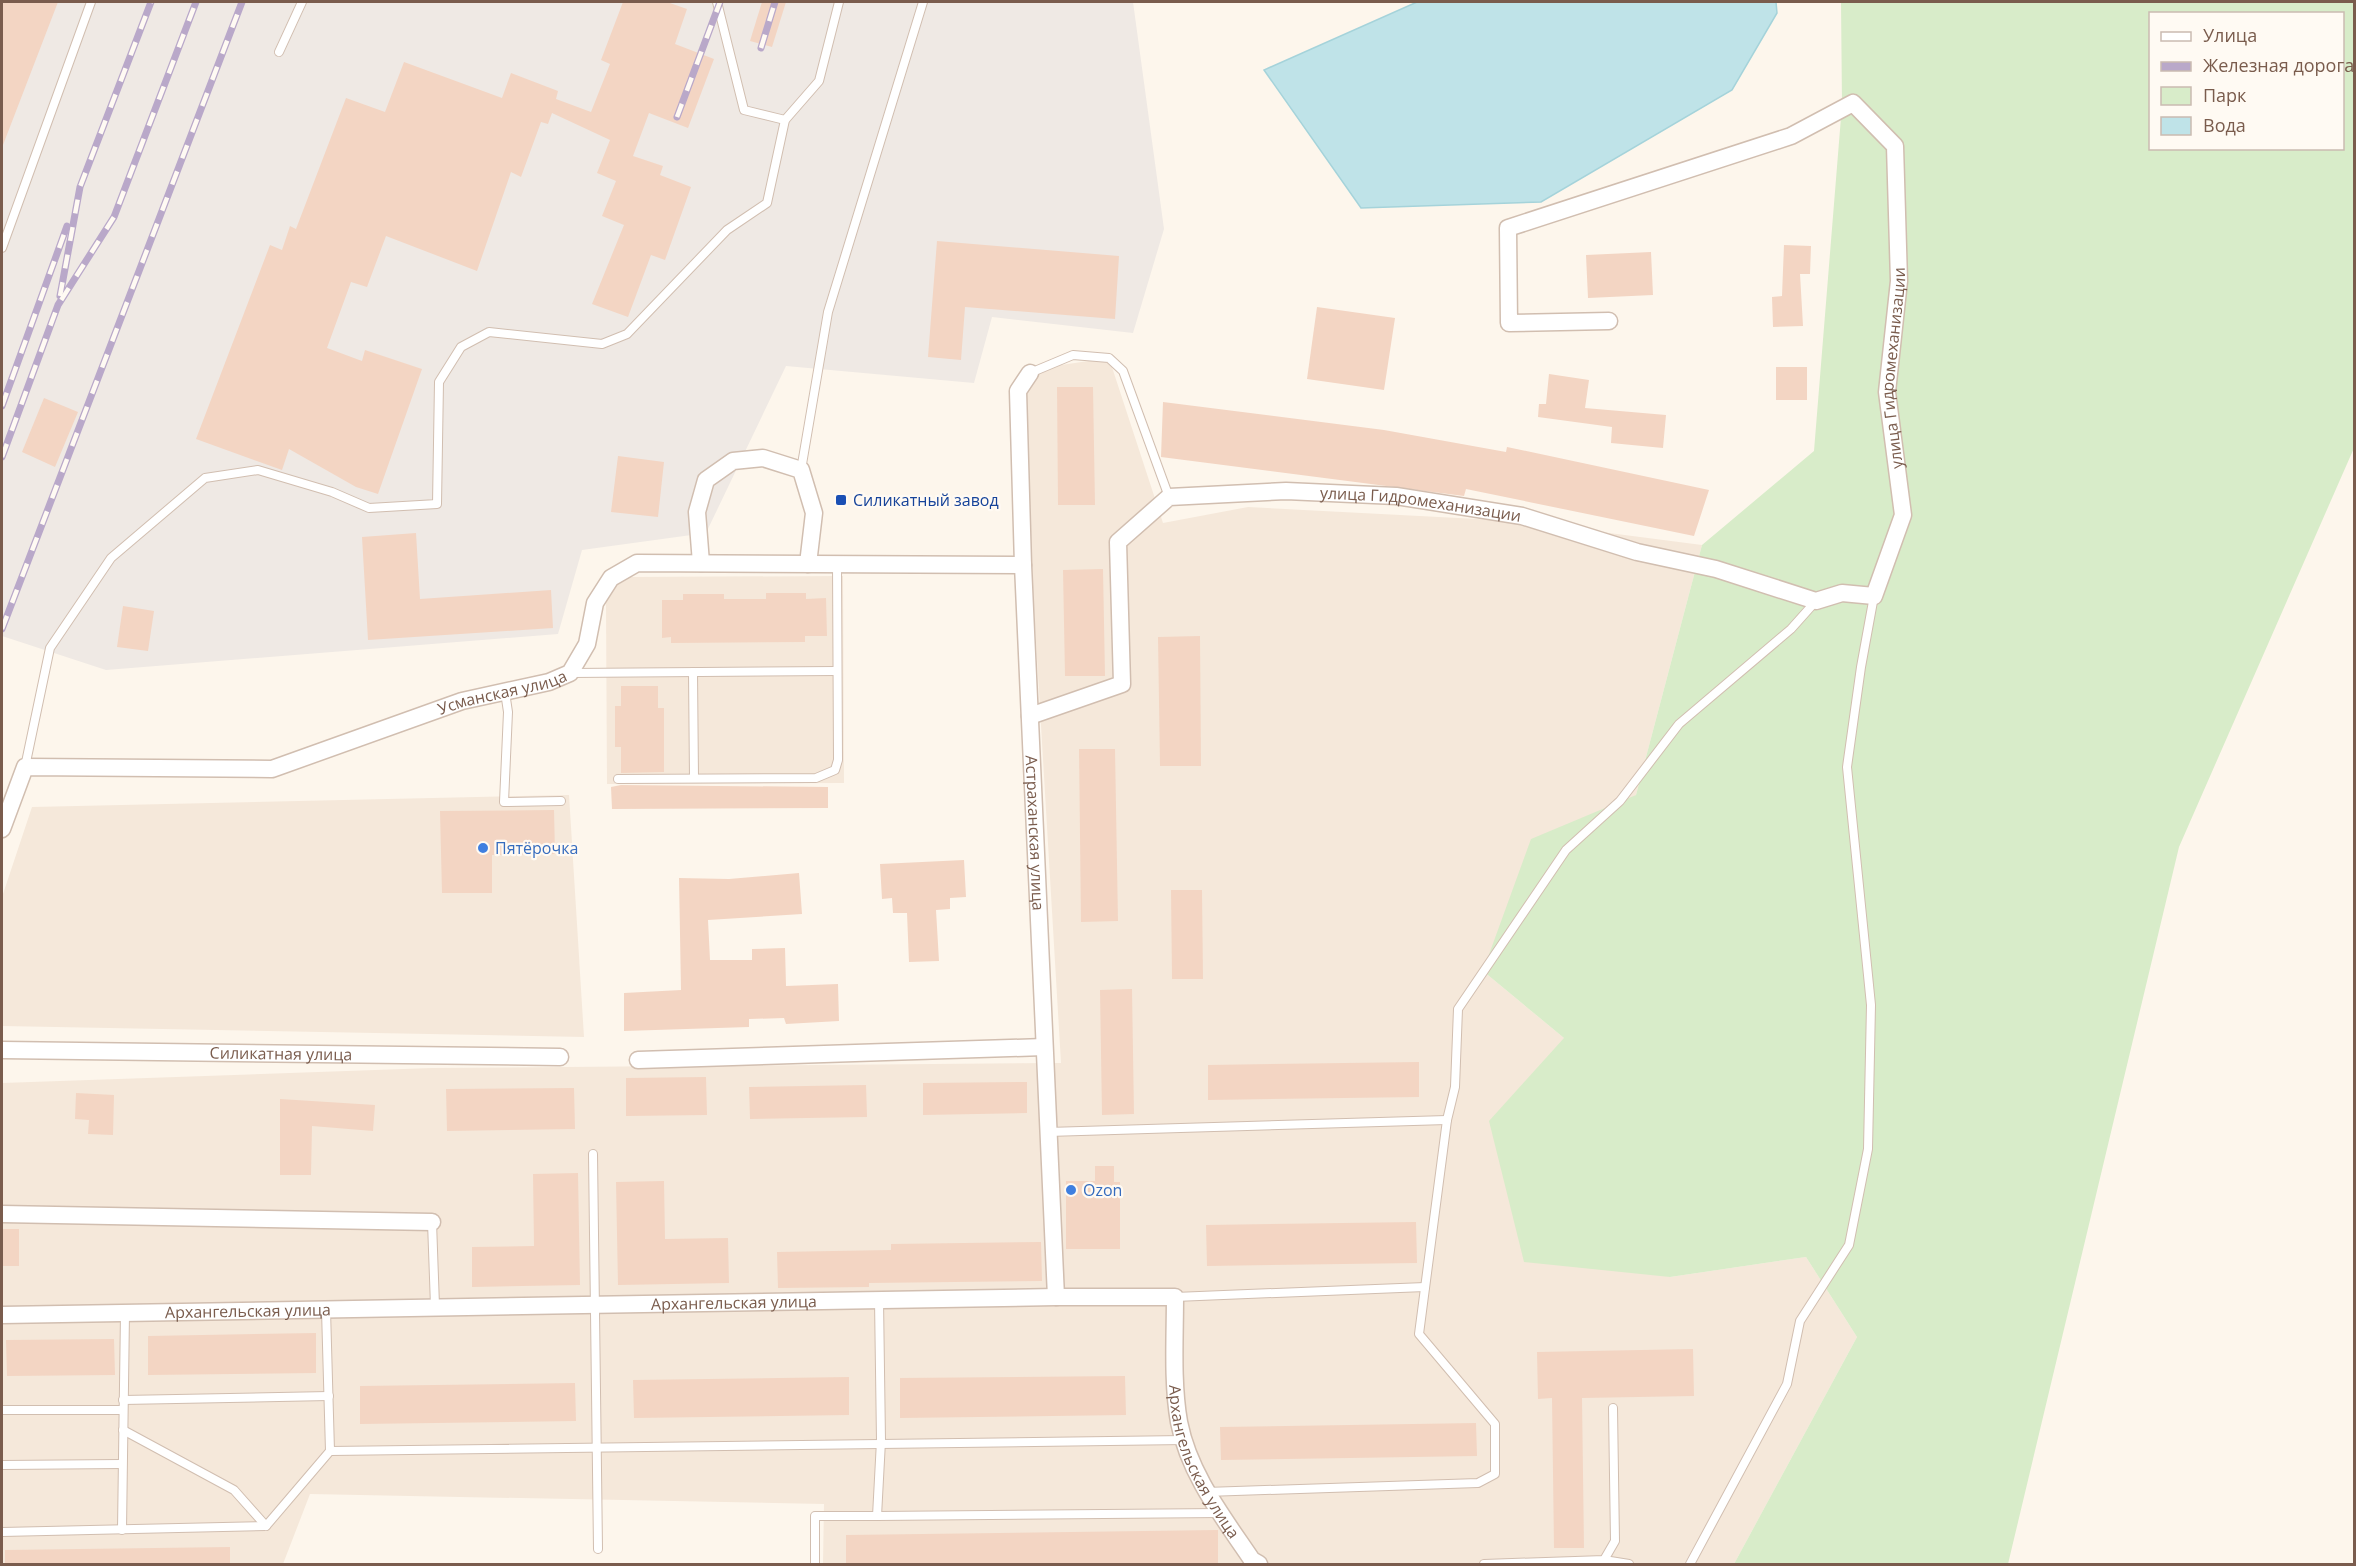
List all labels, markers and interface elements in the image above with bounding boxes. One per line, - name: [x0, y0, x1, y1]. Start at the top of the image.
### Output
- legend: [2149, 12, 2344, 150]
- text: Улица: [2203, 23, 2257, 47]
- text: Железная дорога: [2203, 53, 2354, 77]
- text: Парк: [2203, 83, 2247, 107]
- text: Вода: [2203, 113, 2246, 137]
- street label: улица Гидромеханизации: [1876, 267, 1910, 470]
- street label: улица Гидромеханизации: [1319, 482, 1523, 527]
- place label: Силикатный завод: [853, 489, 999, 511]
- marker: Силикатный завод: [834, 493, 848, 507]
- street label: Усманская улица: [435, 665, 570, 720]
- street label: Астраханская улица: [1021, 755, 1050, 911]
- place label: Пятёрочка: [495, 837, 578, 859]
- marker: Пятёрочка: [476, 841, 490, 855]
- street label: Силикатная улица: [210, 1042, 352, 1065]
- place label: Ozon: [1083, 1179, 1122, 1201]
- marker: Ozon: [1064, 1183, 1078, 1197]
- street label: Архангельская улица: [651, 1290, 817, 1315]
- street label: Архангельская улица: [165, 1298, 331, 1323]
- street label: Архангельская улица: [1164, 1384, 1245, 1543]

